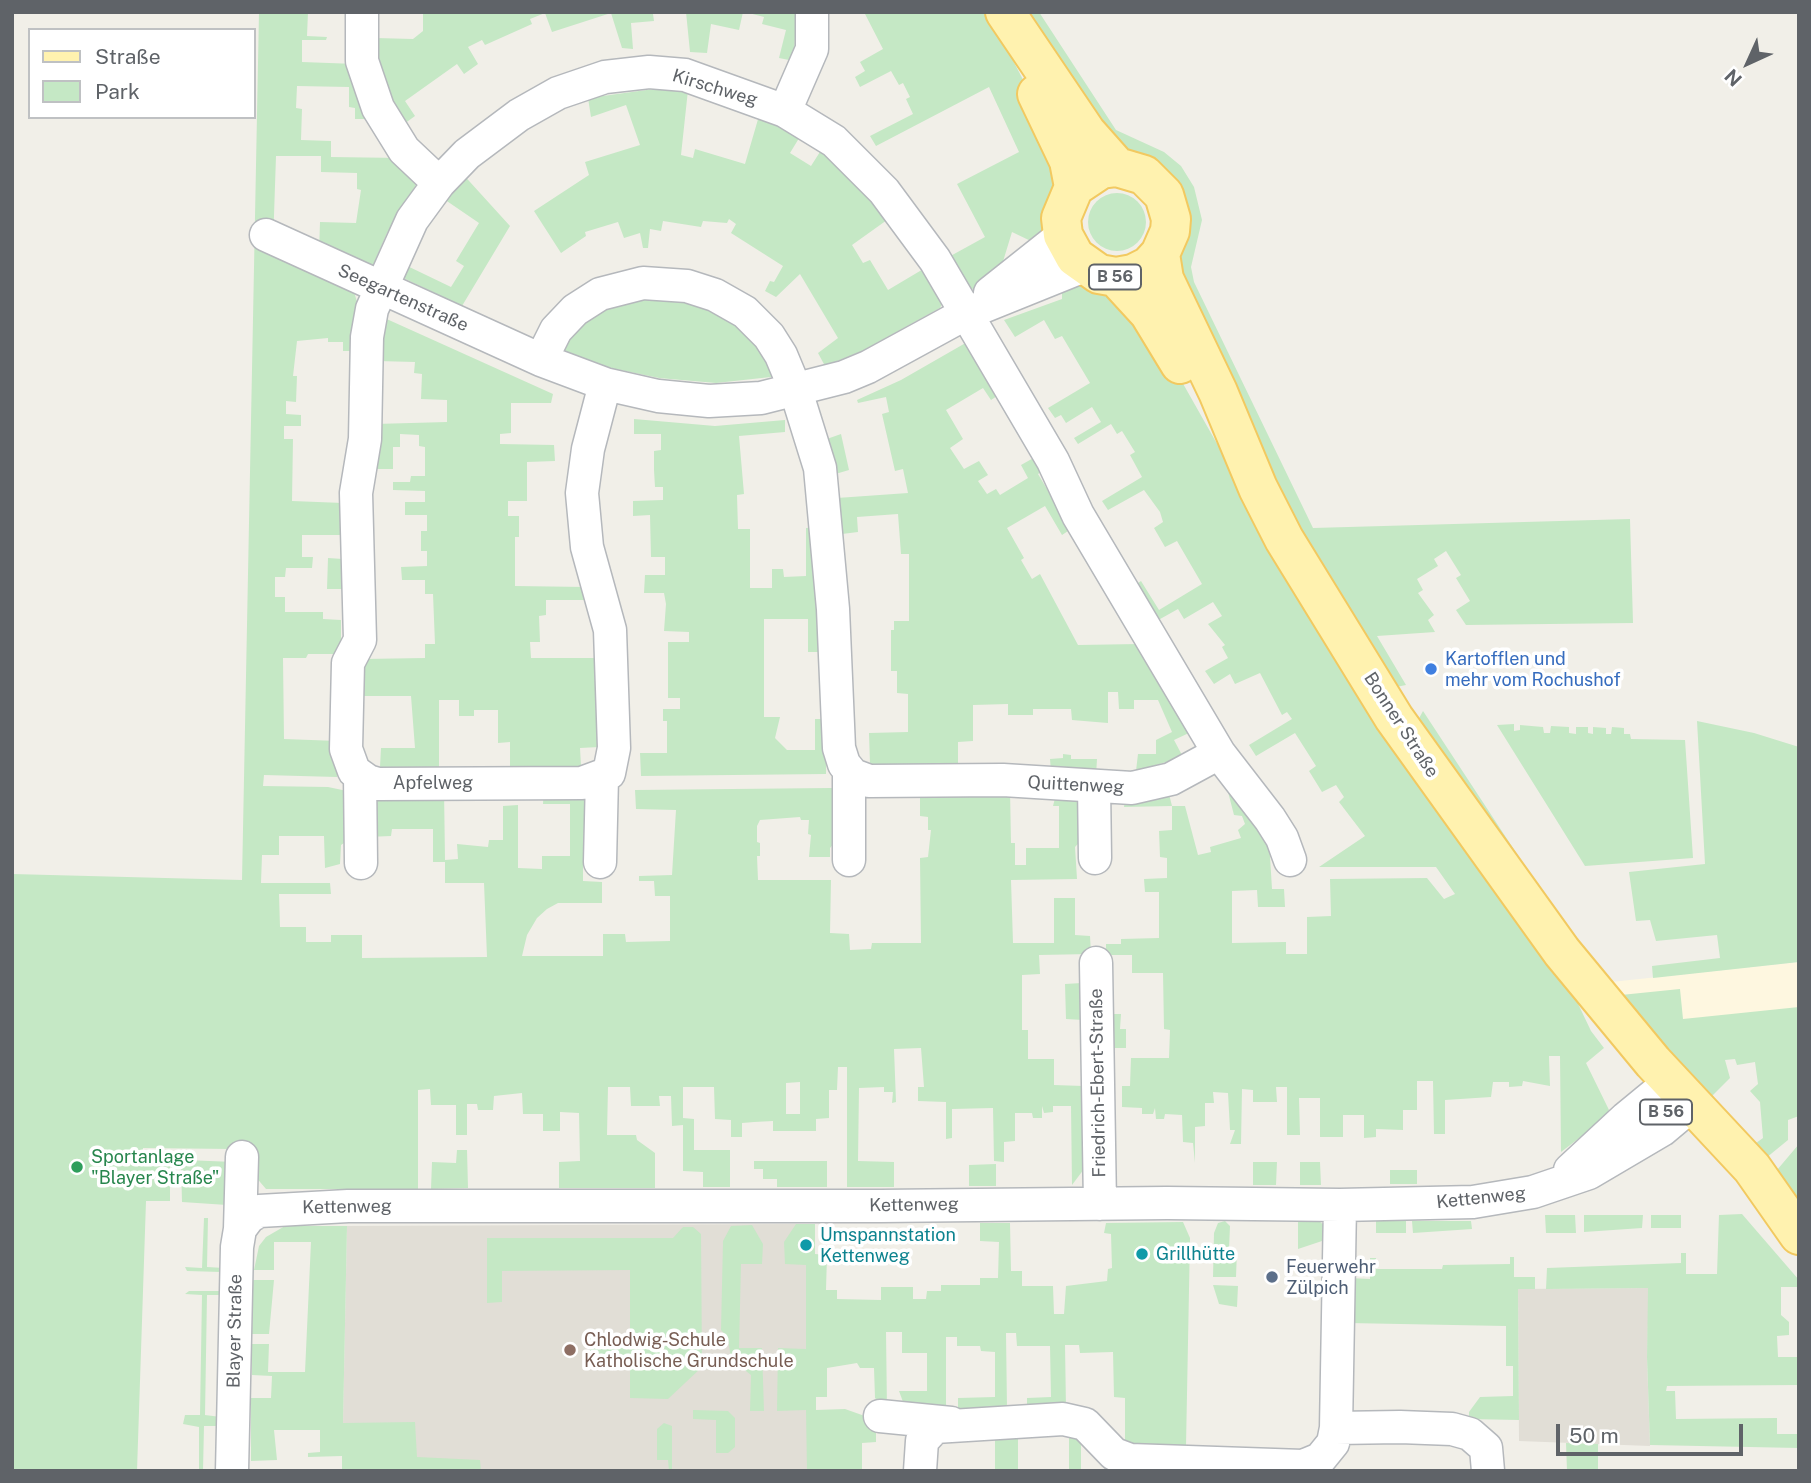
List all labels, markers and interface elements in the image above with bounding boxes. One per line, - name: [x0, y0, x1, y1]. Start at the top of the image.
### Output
- legend: [28, 28, 256, 119]
- north arrow: [1713, 28, 1783, 98]
- text: Straße: [95, 44, 161, 69]
- street label: Kirschweg: [670, 65, 760, 111]
- text: N: [1720, 65, 1746, 91]
- text: Park: [95, 79, 140, 104]
- street label: Seegartenstraße: [334, 260, 472, 336]
- road number: B 56: [1089, 264, 1141, 290]
- place label: Kartofflen und mehr vom Rochushof: [1445, 648, 1621, 690]
- marker: Kartofflen und mehr vom Rochushof: [1423, 661, 1439, 677]
- street label: Bonner Straße: [1359, 668, 1443, 782]
- street label: Apfelweg: [393, 772, 473, 794]
- street label: Quittenweg: [1027, 772, 1125, 798]
- street label: Friedrich-Ebert-Straße: [1086, 988, 1110, 1178]
- road number: B 56: [1640, 1100, 1692, 1124]
- place label: Sportanlage "Blayer Straße": [91, 1146, 219, 1188]
- marker: Sportanlage "Blayer Straße": [69, 1159, 85, 1175]
- street label: Kettenweg: [1435, 1183, 1527, 1213]
- street label: Kettenweg: [869, 1193, 959, 1217]
- street label: Kettenweg: [302, 1195, 392, 1219]
- place label: Umspannstation Kettenweg: [820, 1224, 956, 1266]
- marker: Umspannstation Kettenweg: [798, 1237, 814, 1253]
- place label: Grillhütte: [1156, 1243, 1235, 1265]
- marker: Grillhütte: [1134, 1246, 1150, 1262]
- place label: Feuerwehr Zülpich: [1286, 1256, 1376, 1298]
- marker: Feuerwehr Zülpich: [1264, 1269, 1280, 1285]
- street label: Blayer Straße: [223, 1274, 247, 1388]
- place label: Chlodwig-Schule Katholische Grundschule: [584, 1329, 794, 1372]
- marker: Chlodwig-Schule Katholische Grundschule: [562, 1342, 578, 1358]
- scale bar: [1559, 1410, 1746, 1454]
- text: 50 m: [1569, 1423, 1619, 1448]

